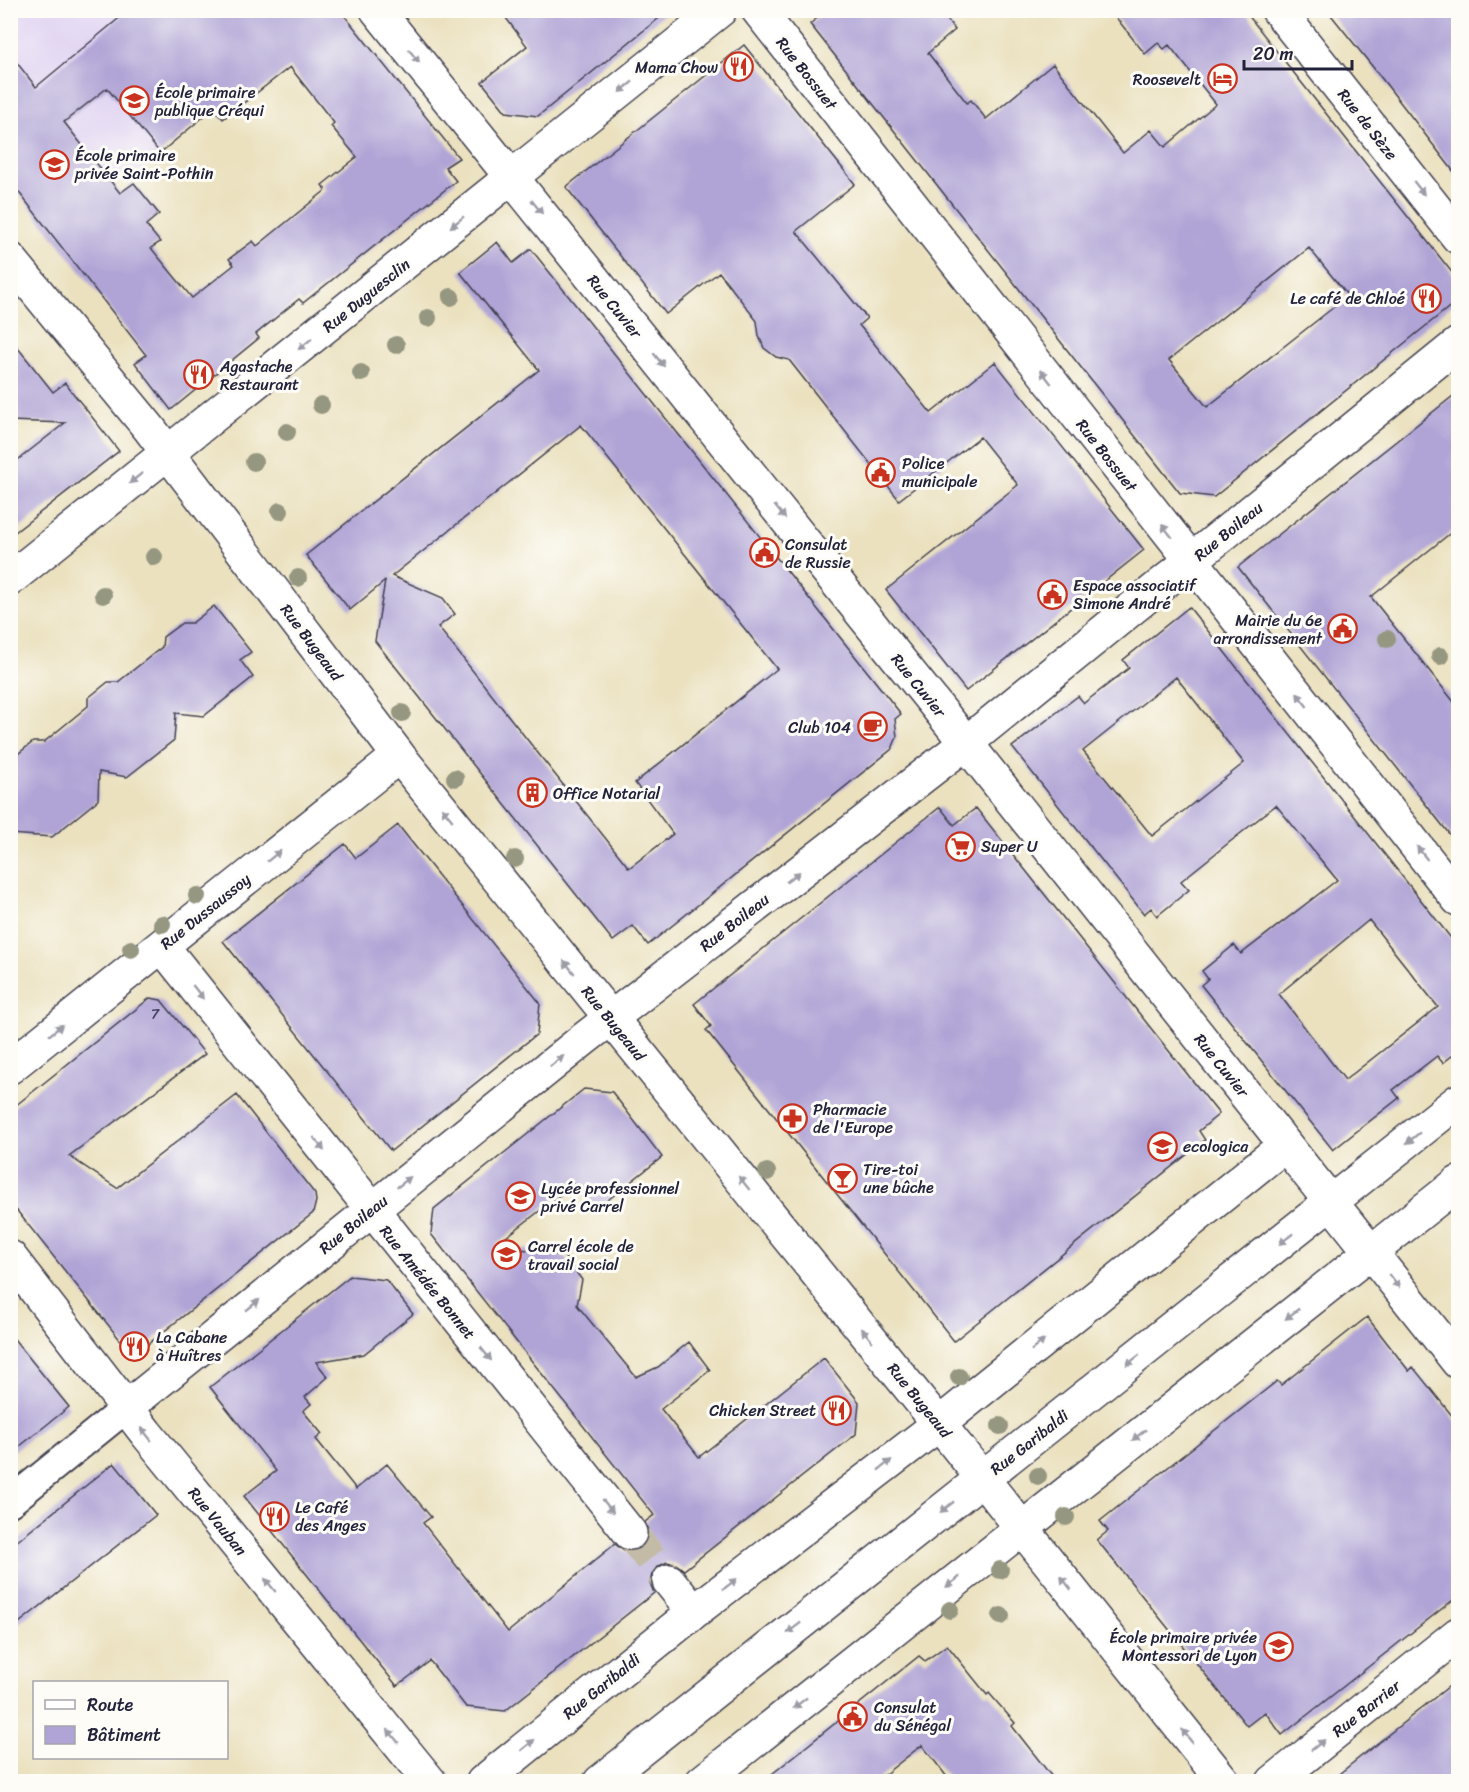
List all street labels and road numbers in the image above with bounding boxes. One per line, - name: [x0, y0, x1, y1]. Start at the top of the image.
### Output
- street label: Rue Bossuet: [768, 30, 845, 117]
- street label: Rue de Sèze: [1330, 82, 1405, 167]
- street label: Rue Duguesclin: [316, 250, 417, 340]
- street label: Rue Cuvier: [579, 268, 651, 346]
- street label: Rue Bossuet: [1068, 412, 1145, 499]
- street label: Rue Boileau: [1187, 494, 1270, 569]
- street label: Rue Bugeaud: [273, 597, 351, 689]
- street label: Rue Cuvier: [883, 647, 955, 725]
- street label: Rue Dussaussoy: [153, 865, 258, 957]
- street label: Rue Boileau: [693, 885, 776, 959]
- street label: Rue Bugeaud: [574, 979, 654, 1069]
- street label: Rue Cuvier: [1186, 1027, 1258, 1105]
- street label: Rue Boileau: [312, 1187, 395, 1262]
- street label: Rue Amédée Bonnet: [372, 1218, 483, 1346]
- street label: Rue Bugeaud: [880, 1356, 960, 1446]
- street label: Rue Garibaldi: [983, 1402, 1076, 1483]
- street label: Rue Vauban: [180, 1480, 255, 1563]
- street label: Rue Garibaldi: [556, 1645, 647, 1727]
- street label: Rue Barrier: [1325, 1671, 1408, 1745]

